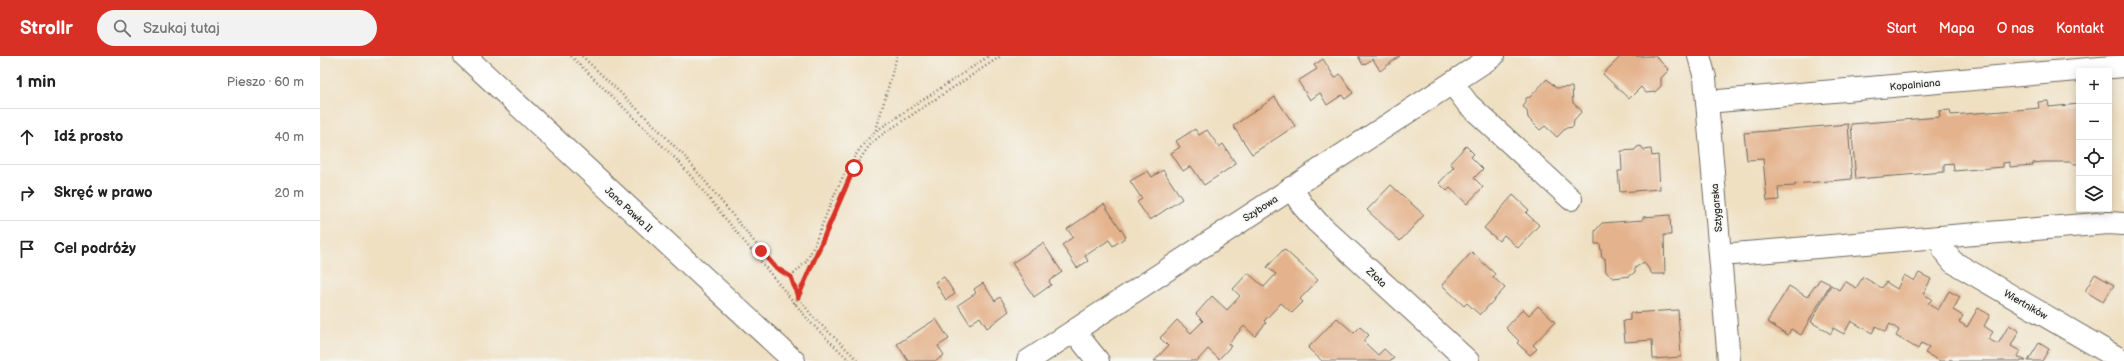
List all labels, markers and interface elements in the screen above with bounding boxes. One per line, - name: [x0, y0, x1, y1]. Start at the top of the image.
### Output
- search box: [97, 10, 377, 46]
- text: Strollr: [20, 17, 73, 40]
- icon: search: [111, 17, 133, 39]
- text: Szukaj tutaj: [143, 19, 220, 38]
- text: Start: [1887, 20, 1917, 37]
- text: Mapa: [1939, 20, 1975, 37]
- text: O nas: [1997, 20, 2034, 37]
- text: Kontakt: [2056, 20, 2104, 37]
- map controls: [2076, 68, 2112, 212]
- button: +: [2076, 68, 2112, 104]
- text: 1 min: [16, 72, 56, 92]
- text: Pieszo · 60 m: [227, 74, 304, 90]
- street label: Kopalniana: [1889, 77, 1941, 93]
- button: −: [2076, 104, 2112, 140]
- icon: ahead: [16, 126, 38, 148]
- text: Idź prosto: [54, 127, 123, 146]
- text: 40 m: [274, 129, 304, 145]
- button: locate: [2076, 140, 2112, 176]
- route start: [845, 159, 863, 177]
- button: layers: [2076, 176, 2112, 212]
- icon: right: [16, 182, 38, 204]
- text: Skręć w prawo: [54, 183, 153, 202]
- street label: Sztygarska: [1709, 183, 1725, 233]
- text: 20 m: [274, 185, 304, 201]
- street label: Jana Pawła II: [602, 185, 655, 235]
- street label: Szybowa: [1241, 193, 1280, 224]
- icon: arrive: [16, 238, 38, 260]
- text: Cel podróży: [54, 239, 136, 258]
- route end: [752, 242, 770, 260]
- street label: Złota: [1363, 265, 1389, 290]
- street label: Wiertników: [2001, 287, 2050, 322]

